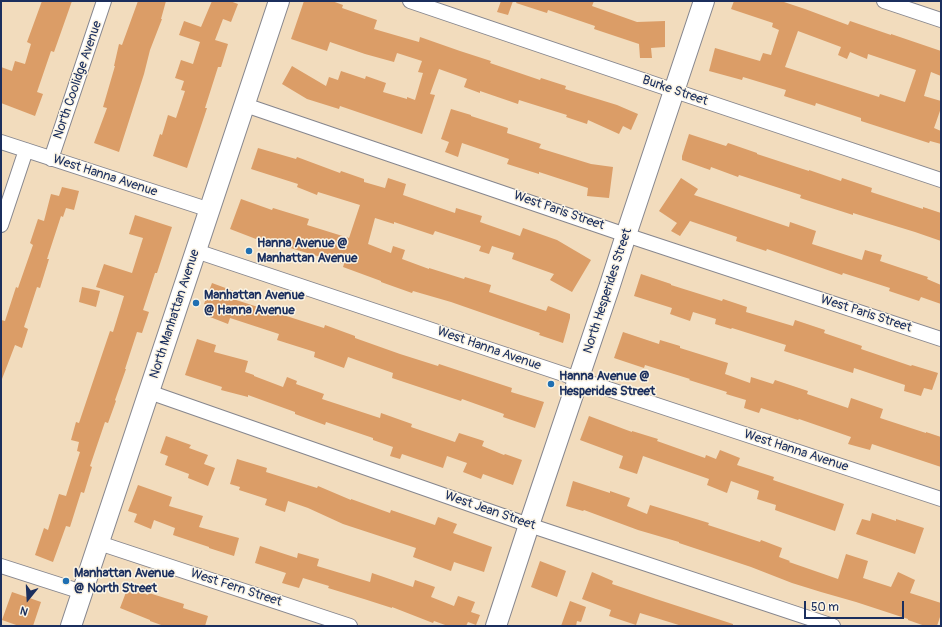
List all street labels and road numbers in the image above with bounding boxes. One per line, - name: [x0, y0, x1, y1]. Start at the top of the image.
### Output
- street label: North Coolidge Avenue: [50, 19, 106, 141]
- street label: Burke Street: [640, 72, 710, 110]
- street label: West Hanna Avenue: [51, 152, 159, 200]
- street label: West Paris Street: [512, 188, 606, 234]
- street label: North Hesperides Street: [580, 226, 636, 356]
- street label: North Manhattan Avenue: [147, 247, 203, 381]
- street label: West Paris Street: [818, 292, 914, 336]
- street label: West Hanna Avenue: [435, 324, 543, 374]
- street label: West Hanna Avenue: [742, 427, 850, 475]
- street label: West Jean Street: [442, 488, 538, 534]
- street label: West Fern Street: [188, 566, 284, 610]

